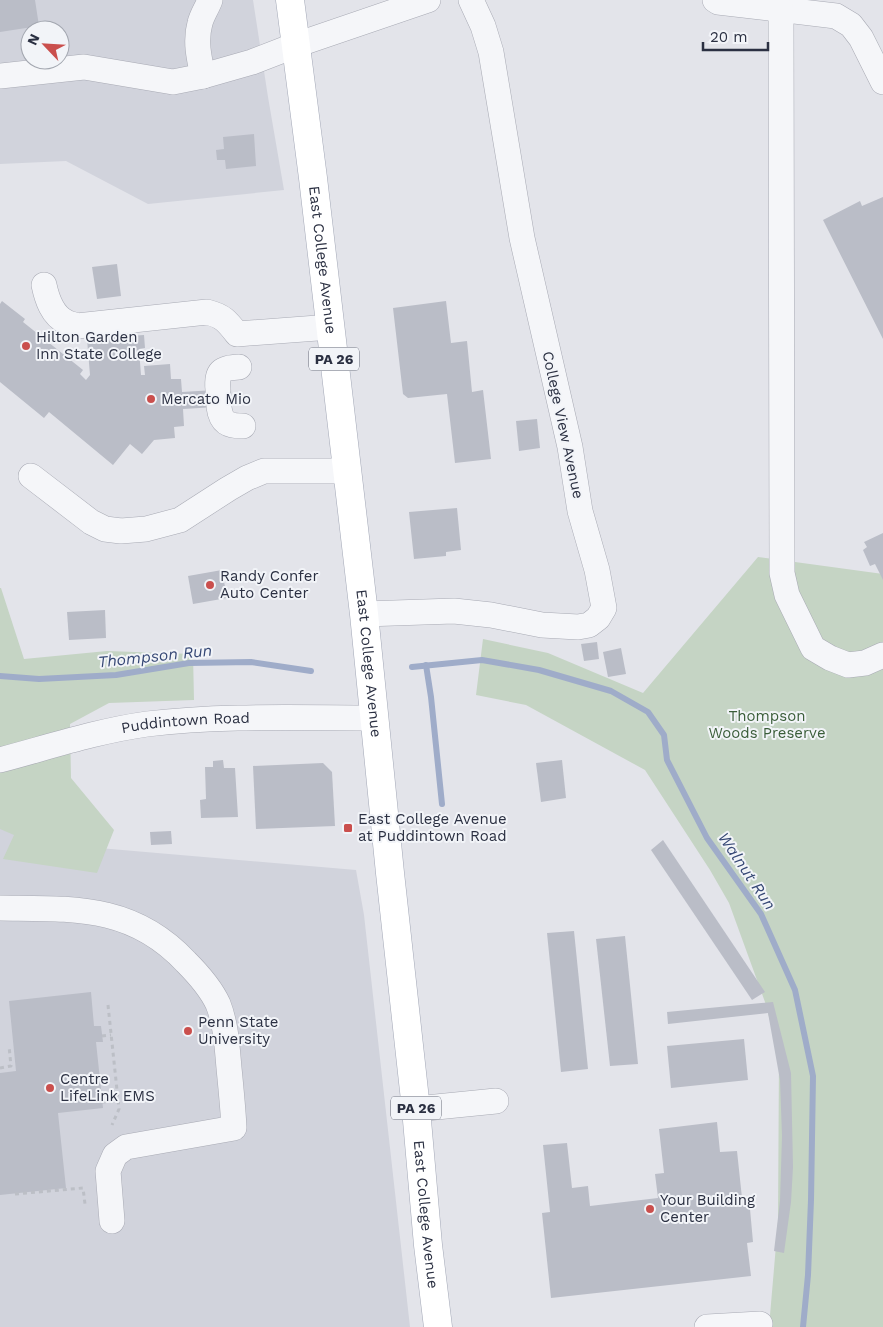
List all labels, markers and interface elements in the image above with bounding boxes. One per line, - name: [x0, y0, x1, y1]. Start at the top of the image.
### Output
- north arrow: [20, 20, 70, 70]
- scale bar: [703, 20, 768, 52]
- text: 20 m: [710, 28, 748, 46]
- text: N: [24, 31, 43, 48]
- street label: East College Avenue: [305, 185, 340, 335]
- place label: Hilton Garden Inn State College: [36, 328, 162, 363]
- marker: Hilton Garden Inn State College: [20, 340, 32, 352]
- road number: PA 26: [309, 348, 359, 370]
- street label: College View Avenue: [539, 350, 587, 500]
- place label: Mercato Mio: [161, 390, 251, 408]
- marker: Mercato Mio: [145, 393, 157, 405]
- place label: Randy Confer Auto Center: [220, 567, 319, 602]
- marker: Randy Confer Auto Center: [204, 579, 216, 591]
- street label: East College Avenue: [352, 588, 385, 738]
- water label: Thompson Run: [97, 641, 213, 671]
- park label: Thompson Woods Preserve: [708, 707, 826, 742]
- street label: Puddintown Road: [120, 709, 250, 737]
- place label: East College Avenue at Puddintown Road: [358, 810, 507, 845]
- marker: East College Avenue at Puddintown Road: [342, 822, 354, 834]
- water label: Walnut Run: [714, 829, 780, 913]
- place label: Penn State University: [198, 1013, 278, 1048]
- marker: Penn State University: [182, 1025, 194, 1037]
- place label: Centre LifeLink EMS: [60, 1070, 155, 1105]
- marker: Centre LifeLink EMS: [44, 1082, 56, 1094]
- road number: PA 26: [391, 1096, 441, 1120]
- street label: East College Avenue: [410, 1139, 442, 1289]
- place label: Your Building Center: [660, 1191, 755, 1226]
- marker: Your Building Center: [644, 1203, 656, 1215]

